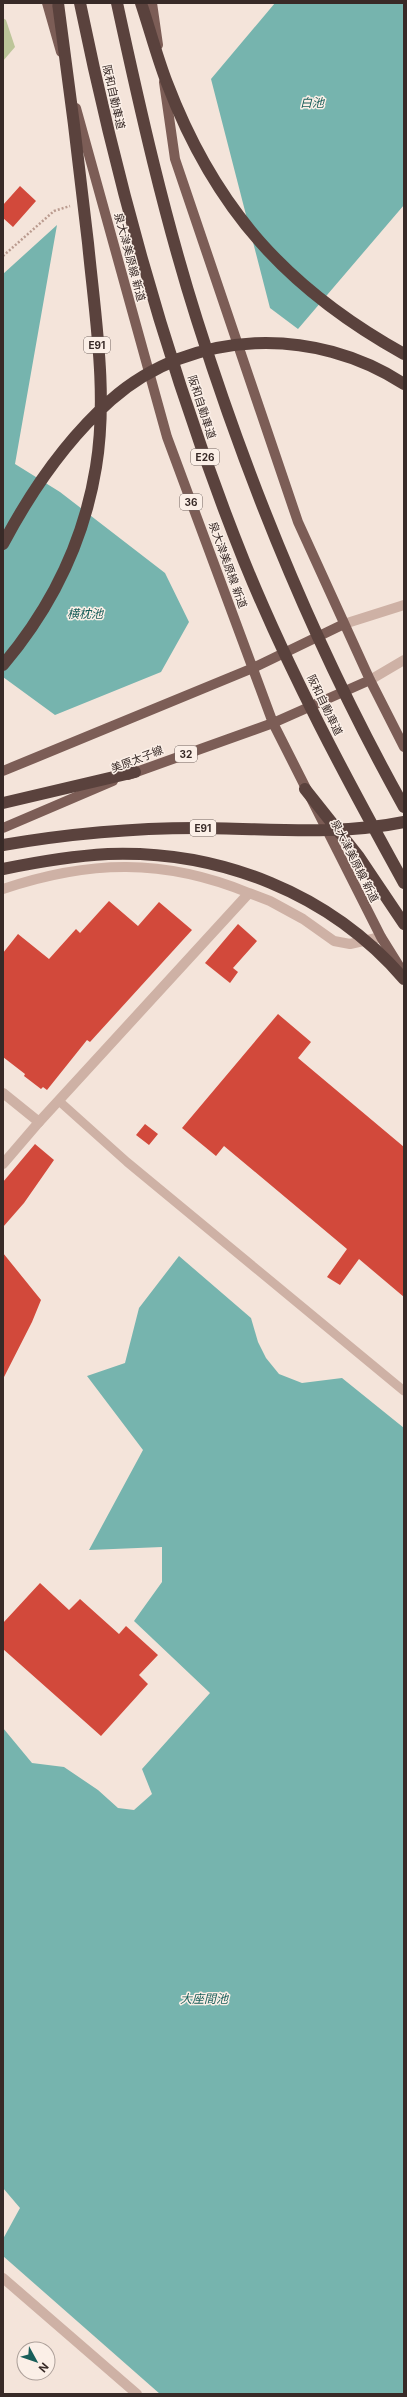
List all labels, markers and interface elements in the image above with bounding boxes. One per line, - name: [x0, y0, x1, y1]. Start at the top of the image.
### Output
- street label: 阪和自動車道: [100, 63, 128, 131]
- water label: 白池: [300, 95, 325, 110]
- street label: 泉大津美原線 新道: [111, 211, 149, 303]
- road number: E91: [84, 337, 110, 353]
- street label: 阪和自動車道: [185, 373, 219, 441]
- road number: E26: [191, 449, 219, 465]
- road number: 36: [180, 494, 202, 510]
- street label: 泉大津美原線 新道: [206, 520, 250, 610]
- water label: 横枕池: [67, 606, 104, 621]
- street label: 阪和自動車道: [304, 672, 346, 738]
- street label: 美原太子線: [109, 743, 165, 775]
- road number: 32: [175, 746, 197, 762]
- street label: 泉大津美原線 新道: [328, 817, 382, 905]
- road number: E91: [190, 820, 216, 836]
- water label: 大座間池: [180, 1991, 229, 2006]
- north arrow: [16, 2341, 56, 2381]
- text: N: [36, 2360, 52, 2375]

